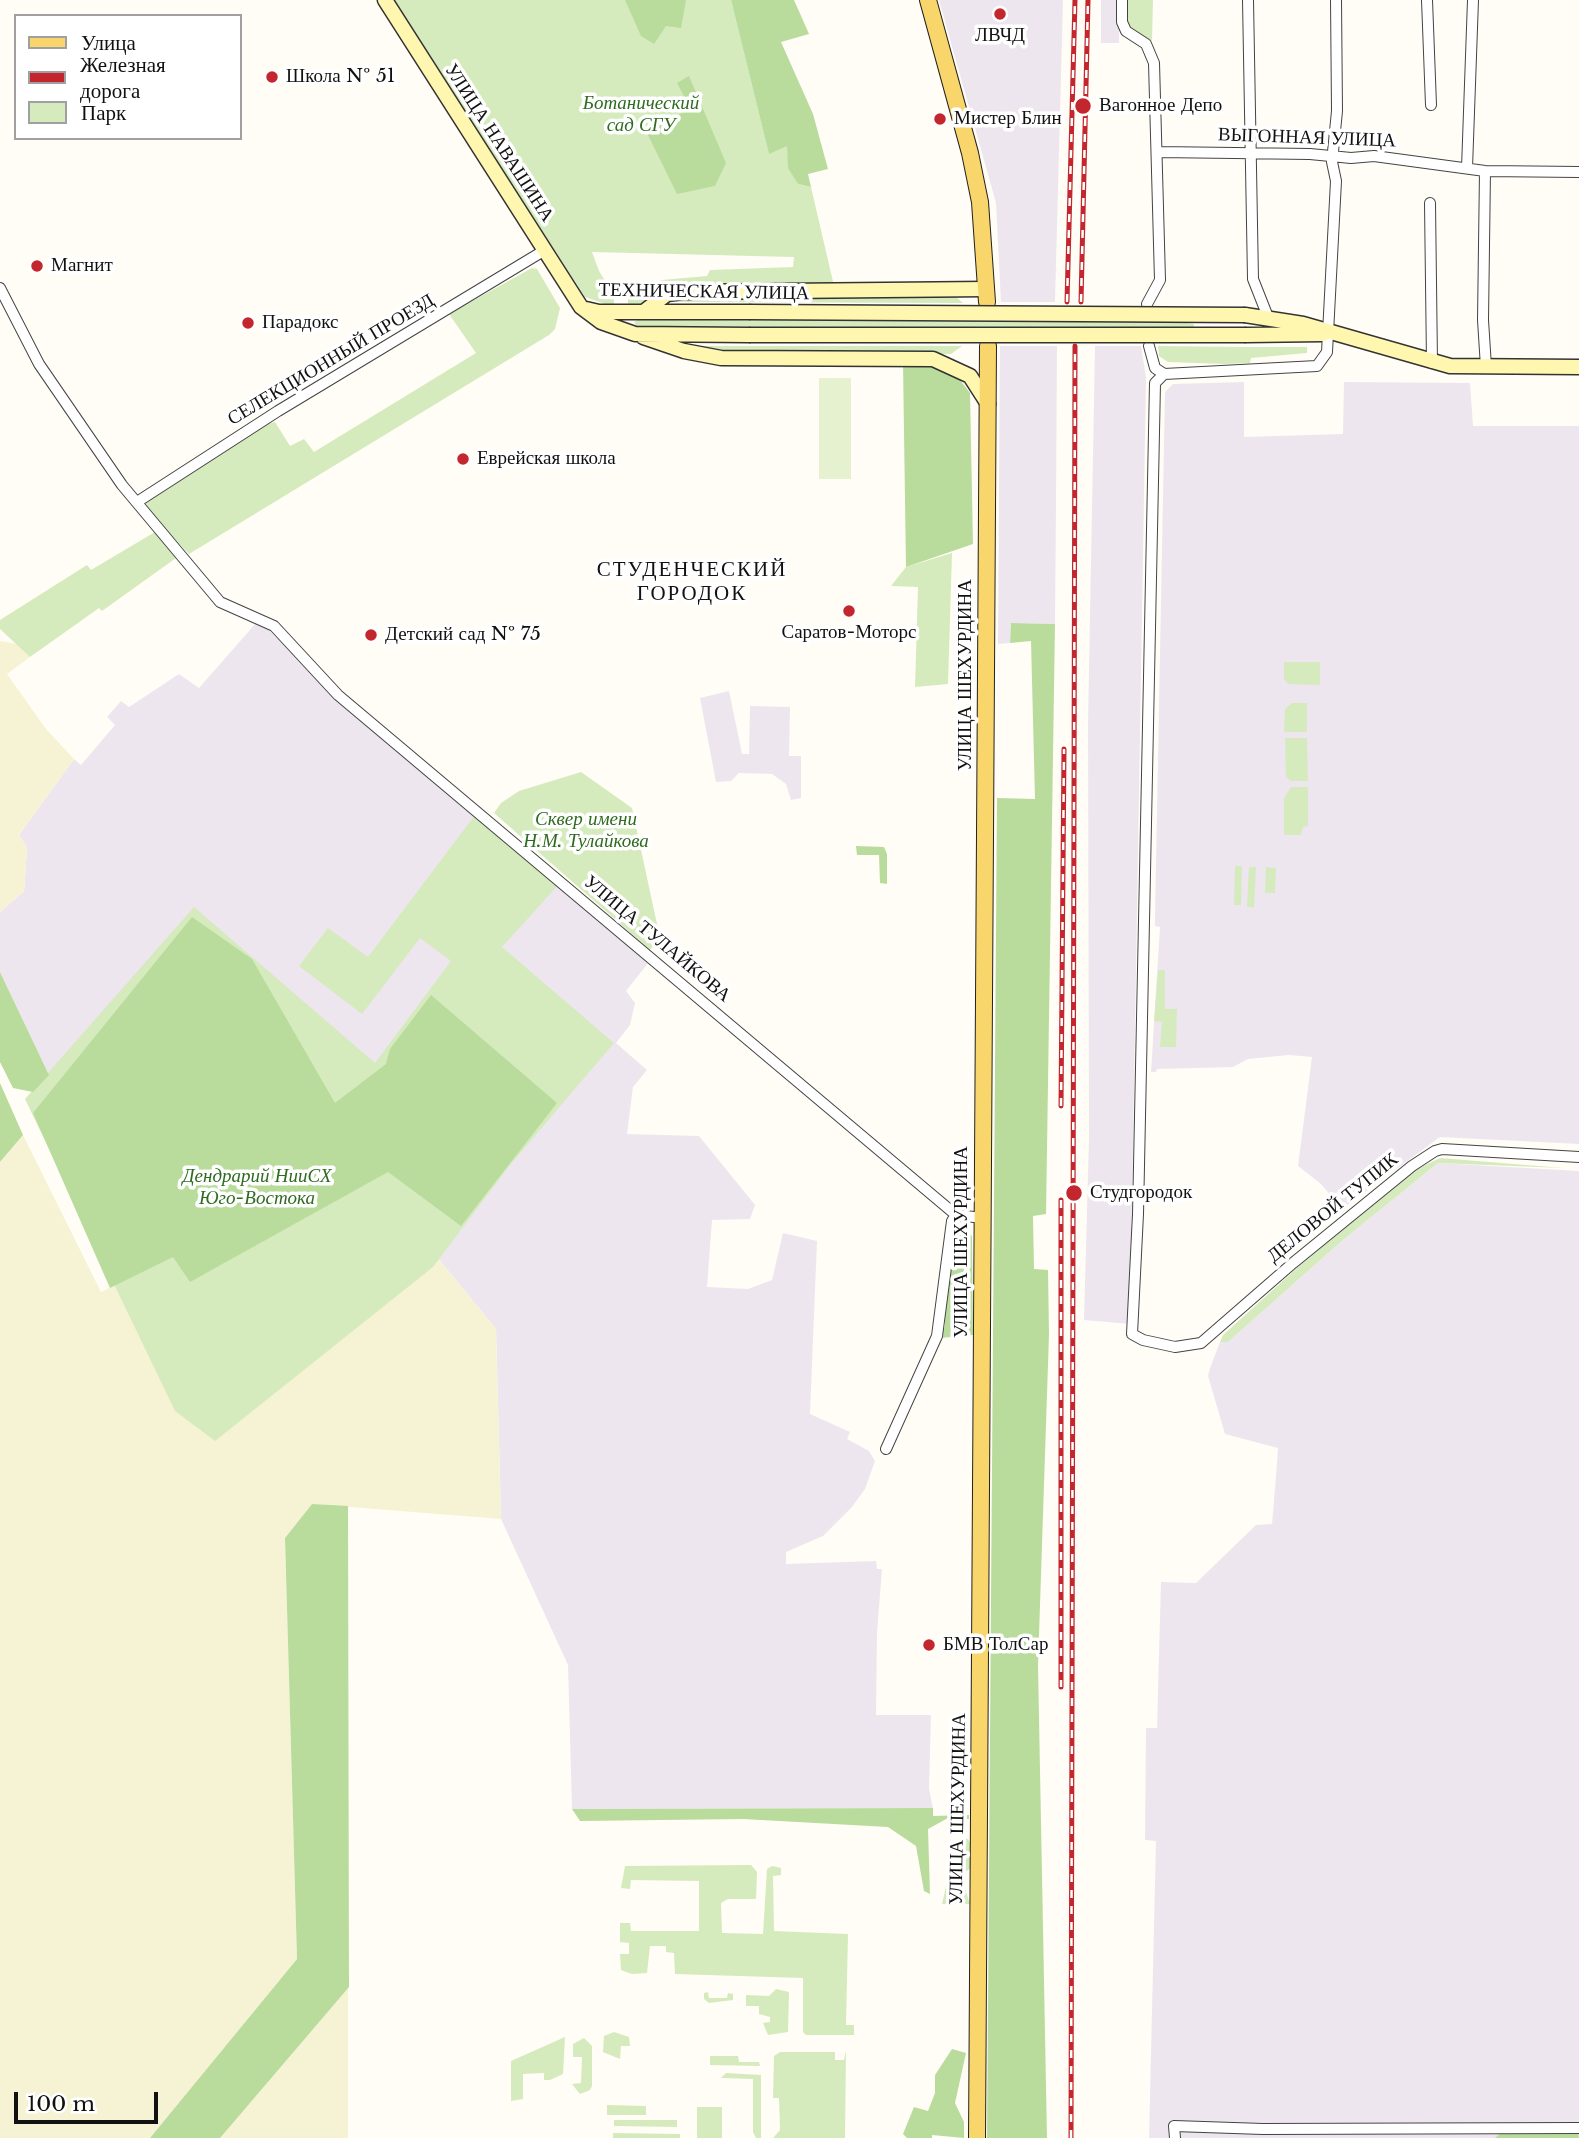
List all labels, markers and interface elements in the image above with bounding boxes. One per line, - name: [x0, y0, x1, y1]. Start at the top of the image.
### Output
- marker: ЛВЧД: [992, 6, 1008, 22]
- legend: [14, 14, 242, 140]
- place label: ЛВЧД: [975, 25, 1025, 47]
- text: Улица: [81, 30, 136, 56]
- text: Железная дорога: [80, 52, 166, 104]
- street label: УЛИЦА НАВАШИНА: [439, 60, 559, 226]
- place label: Школа № 51: [286, 66, 395, 88]
- marker: Школа № 51: [264, 69, 280, 85]
- park label: Ботанический сад СГУ: [583, 93, 699, 137]
- place label: Вагонное Депо: [1099, 95, 1222, 117]
- marker: Вагонное Депо: [1073, 96, 1093, 116]
- text: Парк: [81, 100, 126, 126]
- place label: Мистер Блин: [954, 108, 1062, 130]
- marker: Мистер Блин: [932, 111, 948, 127]
- street label: ВЫГОННАЯ УЛИЦА: [1218, 123, 1396, 153]
- place label: Магнит: [51, 255, 113, 277]
- marker: Магнит: [29, 258, 45, 274]
- street label: ТЕХНИЧЕСКАЯ УЛИЦА: [598, 279, 810, 305]
- street label: СЕЛЕКЦИОННЫЙ ПРОЕЗД: [224, 289, 438, 431]
- place label: Парадокс: [262, 312, 338, 334]
- marker: Парадокс: [240, 315, 256, 331]
- place label: Еврейская школа: [477, 448, 616, 470]
- marker: Еврейская школа: [455, 451, 471, 467]
- district label: СТУДЕНЧЕСКИЙ ГОРОДОК: [598, 557, 786, 607]
- street label: УЛИЦА ШЕХУРДИНА: [955, 579, 977, 771]
- marker: Саратов-Моторс: [841, 603, 857, 619]
- place label: Саратов-Моторс: [781, 622, 917, 644]
- place label: Детский сад № 75: [385, 624, 541, 646]
- marker: Детский сад № 75: [363, 627, 379, 643]
- park label: Сквер имени Н.М. Тулайкова: [523, 809, 649, 853]
- street label: УЛИЦА ТУЛАЙКОВА: [579, 871, 735, 1007]
- street label: УЛИЦА ШЕХУРДИНА: [951, 1146, 973, 1338]
- street label: ДЕЛОВОЙ ТУПИК: [1263, 1148, 1403, 1268]
- park label: Дендрарий НииСХ Юго-Востока: [182, 1166, 332, 1210]
- place label: Студгородок: [1090, 1182, 1192, 1204]
- marker: Студгородок: [1064, 1183, 1084, 1203]
- place label: БМВ ТолСар: [943, 1634, 1048, 1656]
- marker: БМВ ТолСар: [921, 1637, 937, 1653]
- street label: УЛИЦА ШЕХУРДИНА: [945, 1713, 971, 1905]
- scale bar: [18, 2078, 161, 2122]
- text: 100 m: [27, 2091, 95, 2117]

